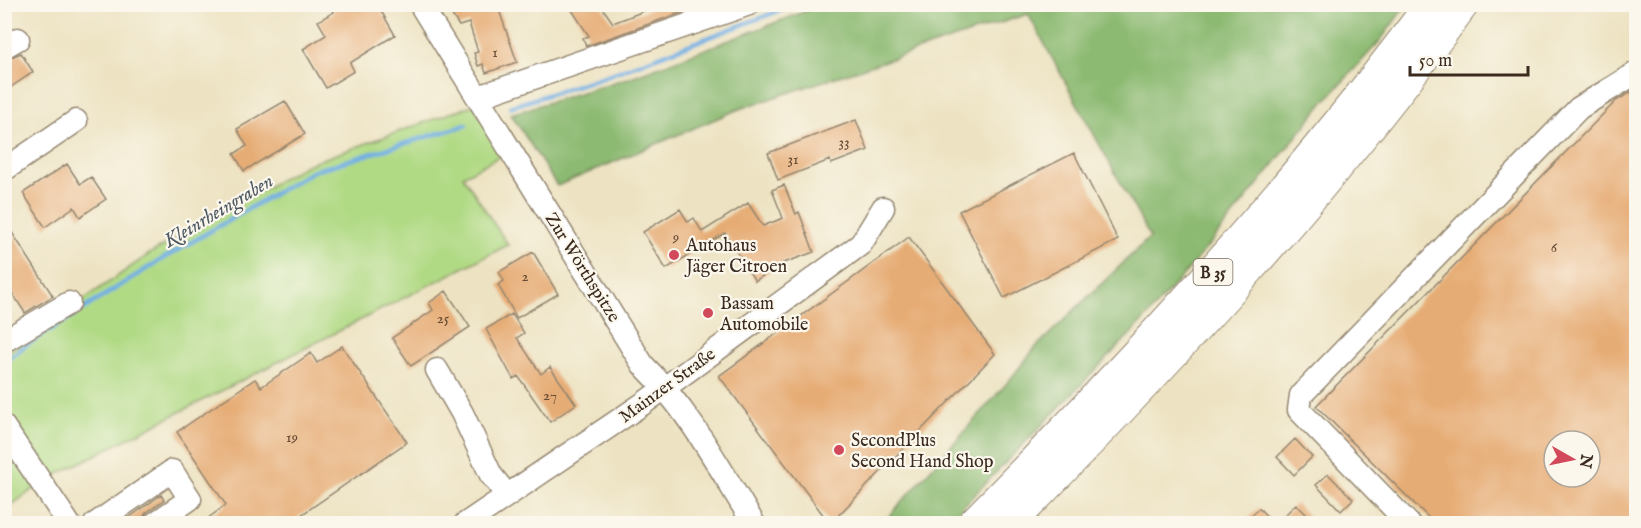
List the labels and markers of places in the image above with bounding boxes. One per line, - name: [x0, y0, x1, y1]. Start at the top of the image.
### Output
- place label: Autohaus Jäger Citroen: [684, 235, 788, 279]
- marker: Autohaus Jäger Citroen: [667, 248, 681, 262]
- place label: Bassam Automobile: [719, 293, 808, 337]
- marker: Bassam Automobile: [701, 306, 715, 320]
- place label: SecondPlus Second Hand Shop: [851, 430, 994, 474]
- marker: SecondPlus Second Hand Shop: [832, 443, 846, 457]

